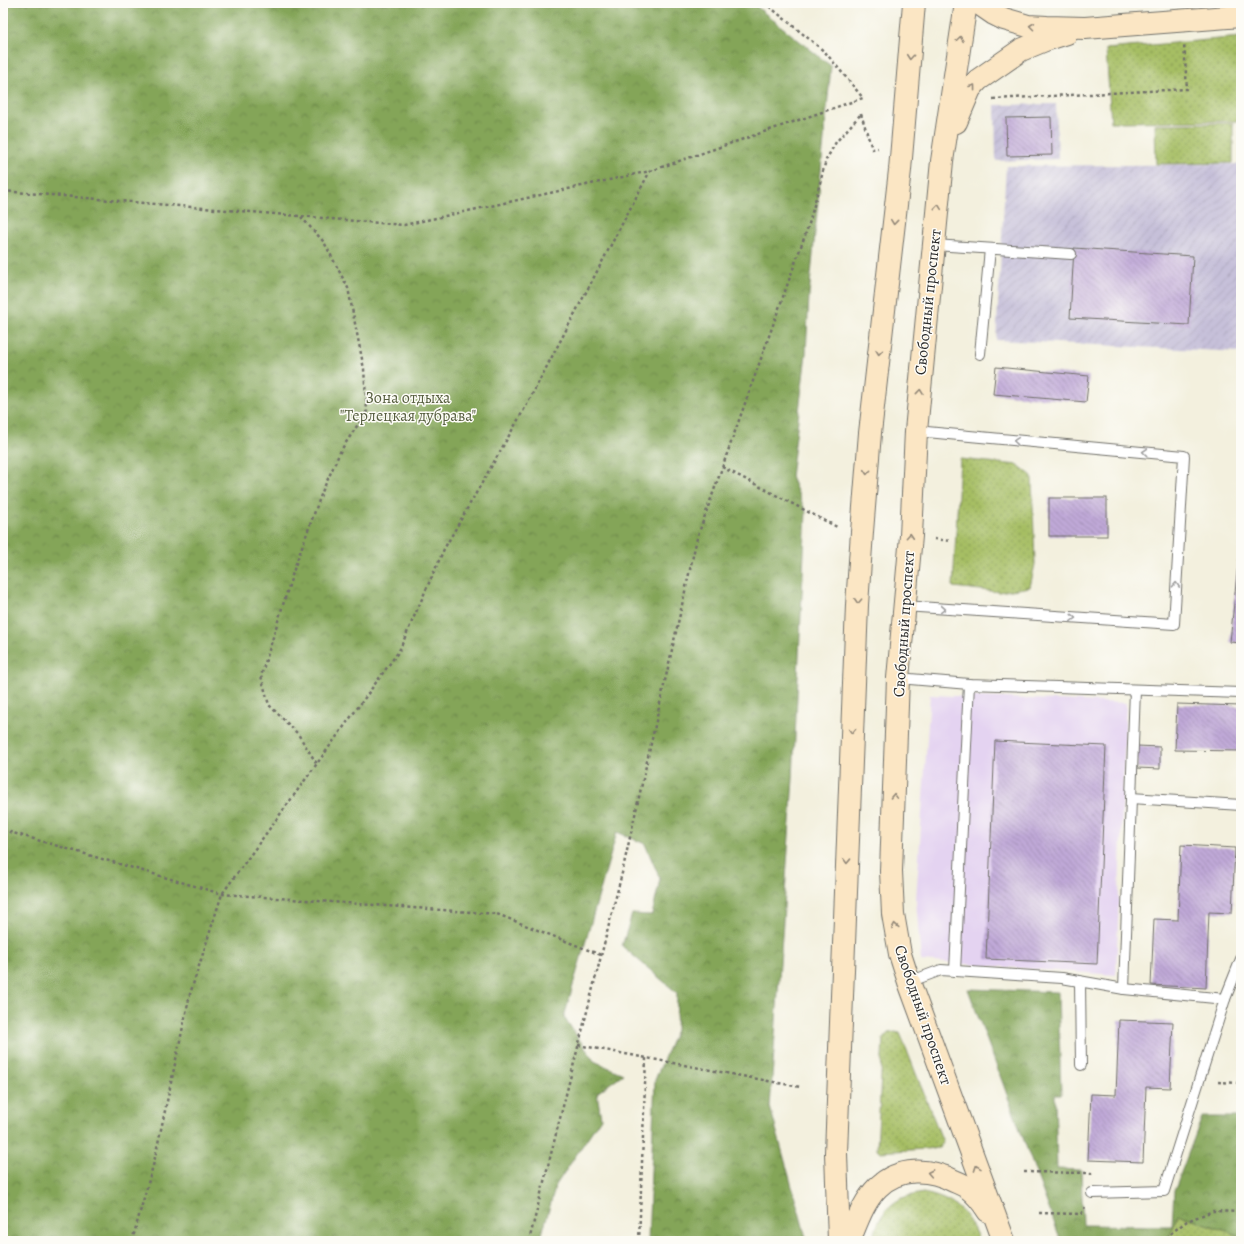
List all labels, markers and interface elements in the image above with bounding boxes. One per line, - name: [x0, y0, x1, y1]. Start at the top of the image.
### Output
- one-way arrow: [1029, 22, 1035, 31]
- one-way arrow: [955, 36, 964, 42]
- one-way arrow: [906, 54, 915, 60]
- one-way arrow: [968, 84, 975, 91]
- one-way arrow: [933, 204, 942, 210]
- one-way arrow: [889, 219, 898, 225]
- street label: Свободный проспект: [909, 228, 947, 376]
- one-way arrow: [875, 348, 884, 355]
- park label: Зона отдыха "Терлецкая дубрава": [340, 387, 476, 427]
- one-way arrow: [915, 389, 924, 395]
- one-way arrow: [1013, 436, 1019, 445]
- one-way arrow: [1142, 448, 1148, 457]
- one-way arrow: [863, 469, 872, 475]
- one-way arrow: [906, 533, 915, 539]
- street label: Свободный проспект: [888, 550, 920, 698]
- one-way arrow: [1172, 582, 1181, 588]
- one-way arrow: [853, 598, 862, 604]
- one-way arrow: [940, 605, 946, 614]
- one-way arrow: [1070, 613, 1076, 622]
- one-way arrow: [848, 728, 856, 734]
- one-way arrow: [889, 793, 898, 799]
- one-way arrow: [843, 858, 851, 864]
- one-way arrow: [891, 923, 900, 929]
- street label: Свободный проспект: [889, 942, 957, 1088]
- one-way arrow: [974, 1164, 982, 1171]
- one-way arrow: [927, 1169, 933, 1177]

